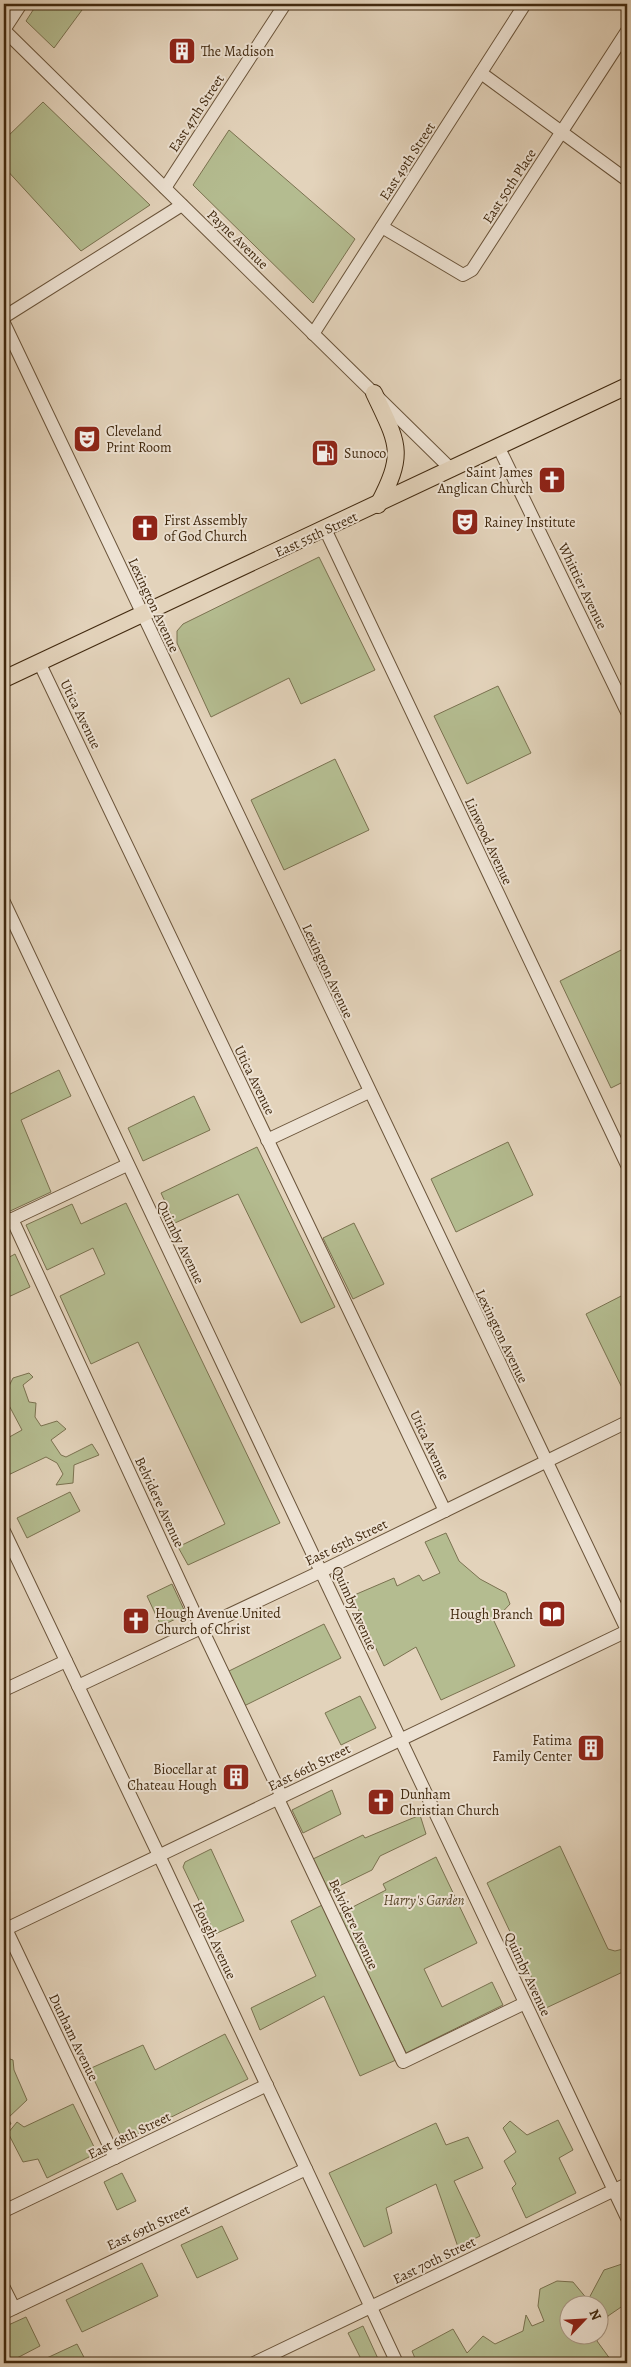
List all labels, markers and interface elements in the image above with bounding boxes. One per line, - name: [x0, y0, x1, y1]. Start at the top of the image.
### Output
- building icon: The Madison: [167, 36, 197, 66]
- place label: The Madison: [201, 42, 274, 61]
- street label: East 47th Street: [164, 70, 229, 156]
- street label: East 49th Street: [375, 118, 440, 204]
- street label: East 50th Place: [478, 145, 541, 227]
- street label: Payne Avenue: [203, 205, 272, 273]
- place label: Cleveland Print Room: [106, 422, 172, 457]
- theatre icon: Cleveland Print Room: [72, 424, 102, 454]
- fuel station icon: Sunoco: [310, 438, 340, 468]
- place label: Sunoco: [344, 444, 386, 463]
- place label: Saint James Anglican Church: [437, 463, 534, 498]
- church icon: Saint James Anglican Church: [537, 465, 567, 495]
- street label: East 55th Street: [272, 507, 361, 562]
- theatre icon: Rainey Institute: [450, 507, 480, 537]
- place label: First Assembly of God Church: [164, 511, 248, 546]
- church icon: First Assembly of God Church: [130, 513, 160, 543]
- place label: Rainey Institute: [484, 513, 576, 532]
- street label: Whittier Avenue: [553, 539, 612, 632]
- street label: Lexington Avenue: [123, 555, 184, 655]
- street label: Utica Avenue: [56, 676, 106, 752]
- street label: Linwood Avenue: [460, 795, 517, 888]
- street label: Lexington Avenue: [297, 921, 358, 1021]
- street label: Utica Avenue: [230, 1042, 280, 1118]
- street label: Quimby Avenue: [152, 1197, 209, 1287]
- street label: Lexington Avenue: [471, 1286, 532, 1386]
- street label: Utica Avenue: [405, 1407, 454, 1483]
- street label: Belvidere Avenue: [130, 1454, 189, 1551]
- street label: East 65th Street: [302, 1514, 391, 1571]
- street label: Quimby Avenue: [327, 1563, 382, 1653]
- library icon: Hough Branch: [537, 1599, 567, 1629]
- place label: Hough Avenue United Church of Christ: [155, 1604, 281, 1639]
- place label: Hough Branch: [450, 1605, 534, 1624]
- church icon: Hough Avenue United Church of Christ: [121, 1606, 151, 1636]
- place label: Fatima Family Center: [492, 1731, 573, 1766]
- building icon: Fatima Family Center: [576, 1733, 606, 1763]
- street label: East 66th Street: [265, 1739, 354, 1796]
- place label: Biocellar at Chateau Hough: [127, 1760, 218, 1795]
- building icon: Biocellar at Chateau Hough: [221, 1762, 251, 1792]
- place label: Dunham Christian Church: [400, 1785, 500, 1820]
- church icon: Dunham Christian Church: [366, 1787, 396, 1817]
- street label: Belvidere Avenue: [324, 1876, 383, 1973]
- park label: Harry's Garden: [383, 1891, 465, 1910]
- street label: Hough Avenue: [188, 1898, 241, 1982]
- street label: Quimby Avenue: [500, 1929, 555, 2019]
- street label: Dunham Avenue: [44, 1990, 103, 2084]
- street label: East 68th Street: [85, 2107, 174, 2164]
- street label: East 69th Street: [104, 2200, 193, 2255]
- street label: East 70th Street: [390, 2232, 479, 2289]
- north arrow: [558, 2294, 608, 2344]
- text: N: [585, 2306, 606, 2323]

